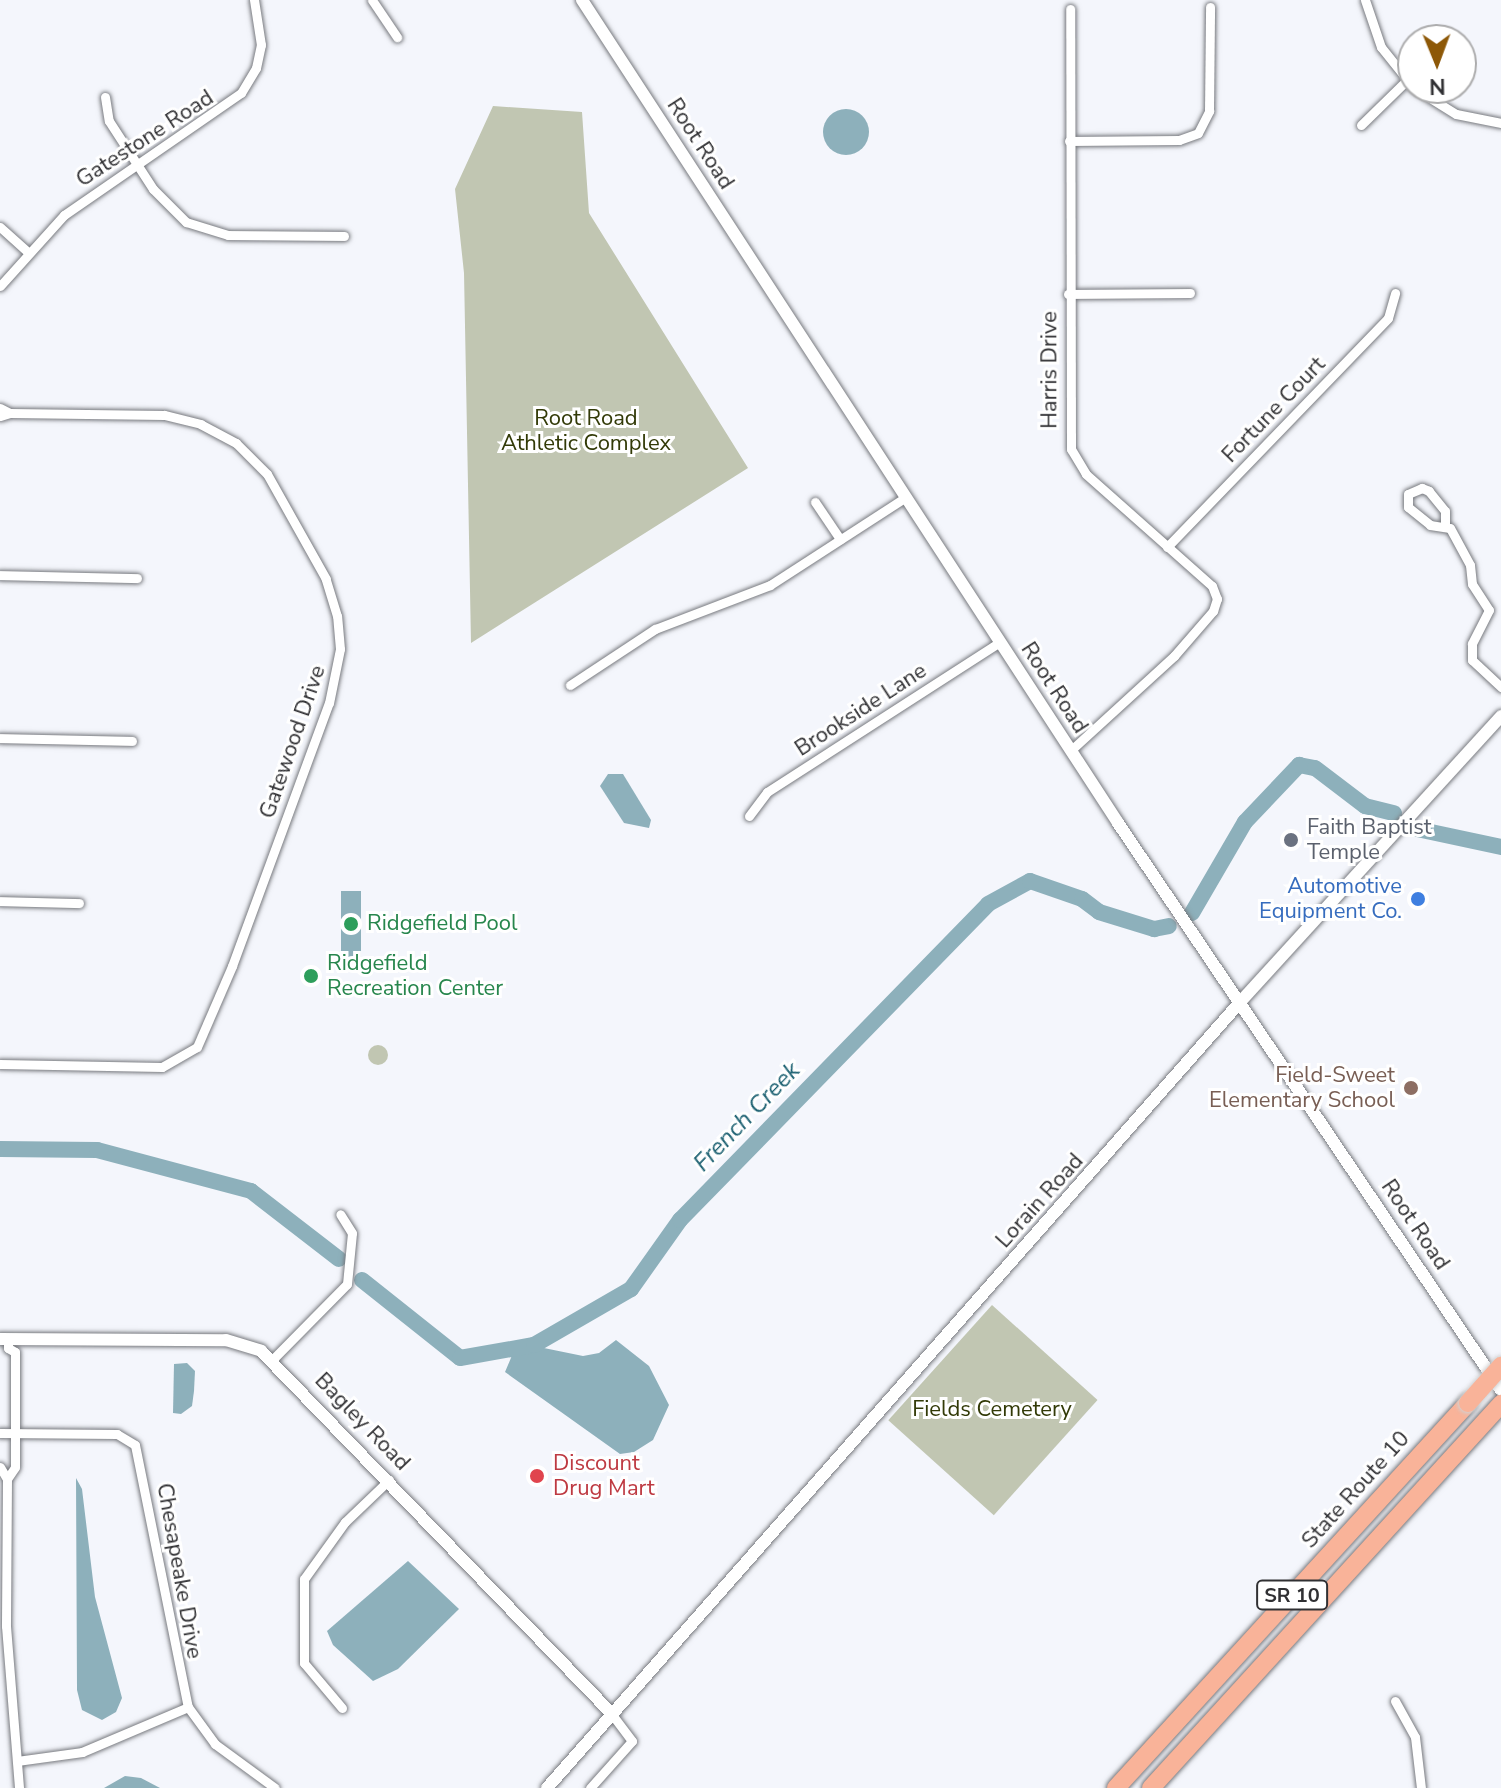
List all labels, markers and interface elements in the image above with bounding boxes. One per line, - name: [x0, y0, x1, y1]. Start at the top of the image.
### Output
- north arrow: [1397, 24, 1477, 104]
- text: N: [1429, 71, 1446, 101]
- street label: Gatestone Road: [71, 85, 219, 193]
- street label: Root Road: [661, 93, 739, 195]
- street label: Harris Drive: [1037, 311, 1063, 429]
- street label: Fortune Court: [1217, 352, 1331, 468]
- park label: Root Road Athletic Complex: [501, 405, 671, 456]
- street label: Root Road: [1015, 637, 1093, 739]
- street label: Brookside Lane: [790, 658, 932, 762]
- street label: Gatewood Drive: [254, 662, 332, 822]
- place label: Faith Baptist Temple: [1307, 814, 1431, 866]
- marker: Faith Baptist Temple: [1282, 831, 1300, 849]
- place label: Automotive Equipment Co.: [1259, 873, 1402, 924]
- marker: Automotive Equipment Co.: [1409, 890, 1427, 908]
- place label: Ridgefield Pool: [367, 911, 518, 937]
- marker: Ridgefield Pool: [342, 915, 360, 933]
- place label: Ridgefield Recreation Center: [327, 950, 503, 1002]
- marker: Ridgefield Recreation Center: [302, 967, 320, 985]
- water label: French Creek: [688, 1056, 806, 1178]
- place label: Field-Sweet Elementary School: [1209, 1062, 1395, 1114]
- marker: Field-Sweet Elementary School: [1402, 1079, 1420, 1097]
- street label: Lorain Road: [991, 1148, 1089, 1254]
- street label: Root Road: [1375, 1175, 1455, 1275]
- street label: Bagley Road: [309, 1368, 415, 1476]
- park label: Fields Cemetery: [912, 1397, 1072, 1423]
- street label: State Route 10: [1297, 1426, 1415, 1554]
- place label: Discount Drug Mart: [553, 1450, 655, 1502]
- marker: Discount Drug Mart: [528, 1467, 546, 1485]
- street label: Chesapeake Drive: [151, 1481, 207, 1661]
- road number: SR 10: [1256, 1579, 1328, 1611]

